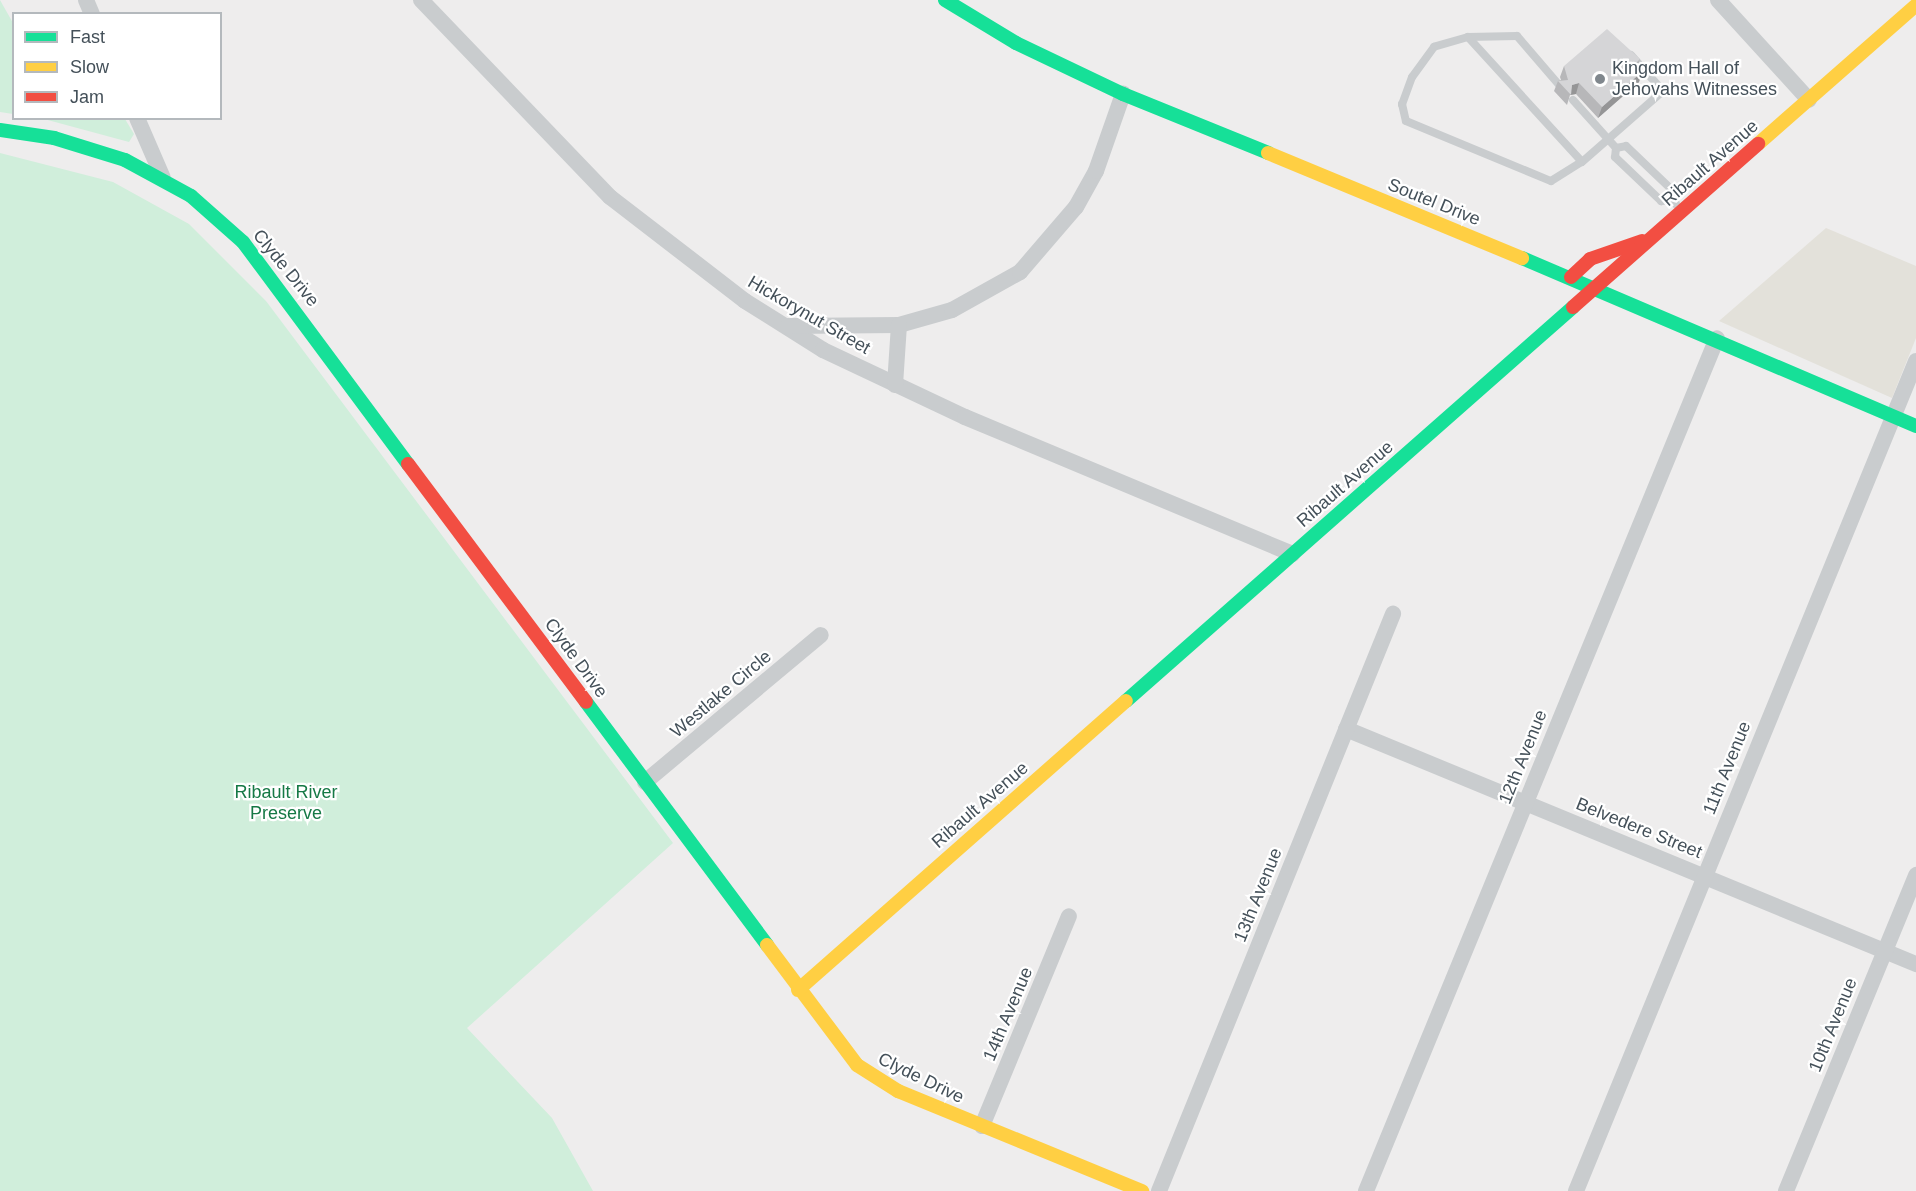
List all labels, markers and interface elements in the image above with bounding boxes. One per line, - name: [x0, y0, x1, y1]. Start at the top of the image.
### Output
- legend: [12, 12, 222, 120]
- text: Fast: [70, 27, 105, 47]
- text: Slow: [70, 57, 109, 77]
- place label: Kingdom Hall of Jehovahs Witnesses: [1612, 58, 1777, 100]
- marker: Kingdom Hall of Jehovahs Witnesses: [1593, 72, 1607, 86]
- text: Jam: [70, 87, 104, 107]
- street label: Ribault Avenue: [1657, 115, 1763, 211]
- street label: Soutel Drive: [1385, 174, 1483, 230]
- street label: Clyde Drive: [248, 225, 324, 311]
- street label: Hickorynut Street: [744, 271, 874, 359]
- street label: Ribault Avenue: [1292, 436, 1398, 532]
- street label: Clyde Drive: [540, 614, 612, 702]
- street label: Westlake Circle: [666, 646, 776, 742]
- street label: 12th Avenue: [1494, 706, 1552, 808]
- street label: 11th Avenue: [1698, 718, 1756, 818]
- street label: Ribault Avenue: [927, 757, 1033, 853]
- park label: Ribault River Preserve: [234, 782, 338, 824]
- street label: Belvedere Street: [1573, 793, 1705, 863]
- street label: 13th Avenue: [1229, 844, 1287, 946]
- street label: 14th Avenue: [978, 963, 1038, 1065]
- street label: 10th Avenue: [1804, 974, 1862, 1076]
- street label: Clyde Drive: [874, 1048, 968, 1108]

